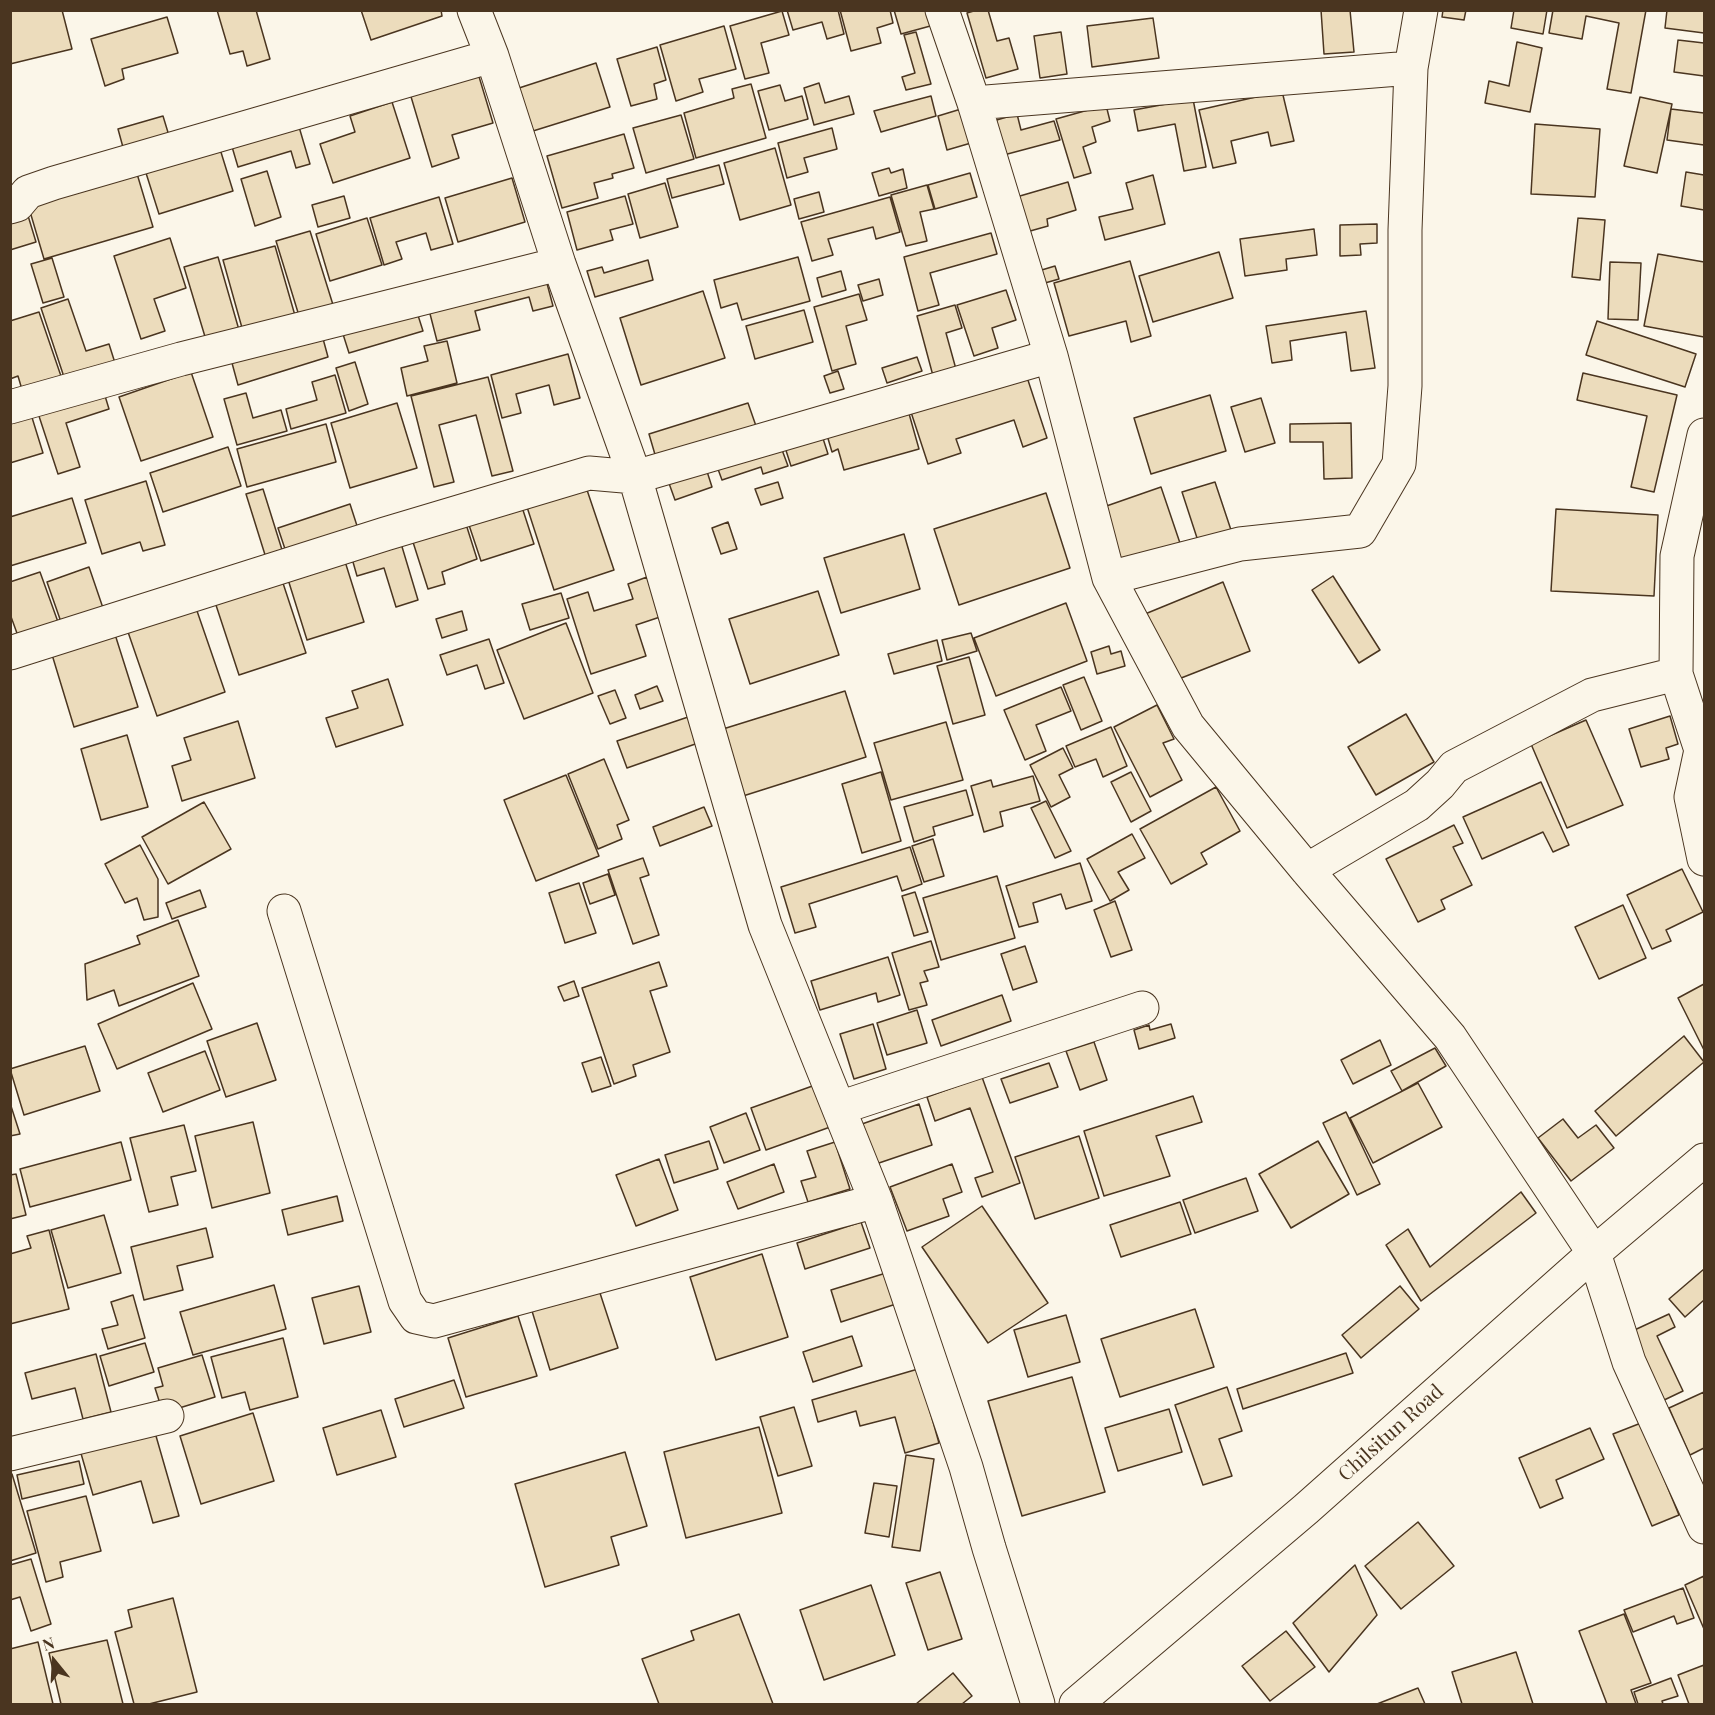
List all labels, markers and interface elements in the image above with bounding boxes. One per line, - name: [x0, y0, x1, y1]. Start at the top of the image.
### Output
- street label: Chilsitun Road: [1334, 1380, 1448, 1486]
- north arrow: [24, 1631, 84, 1691]
- text: N: [40, 1632, 57, 1655]

